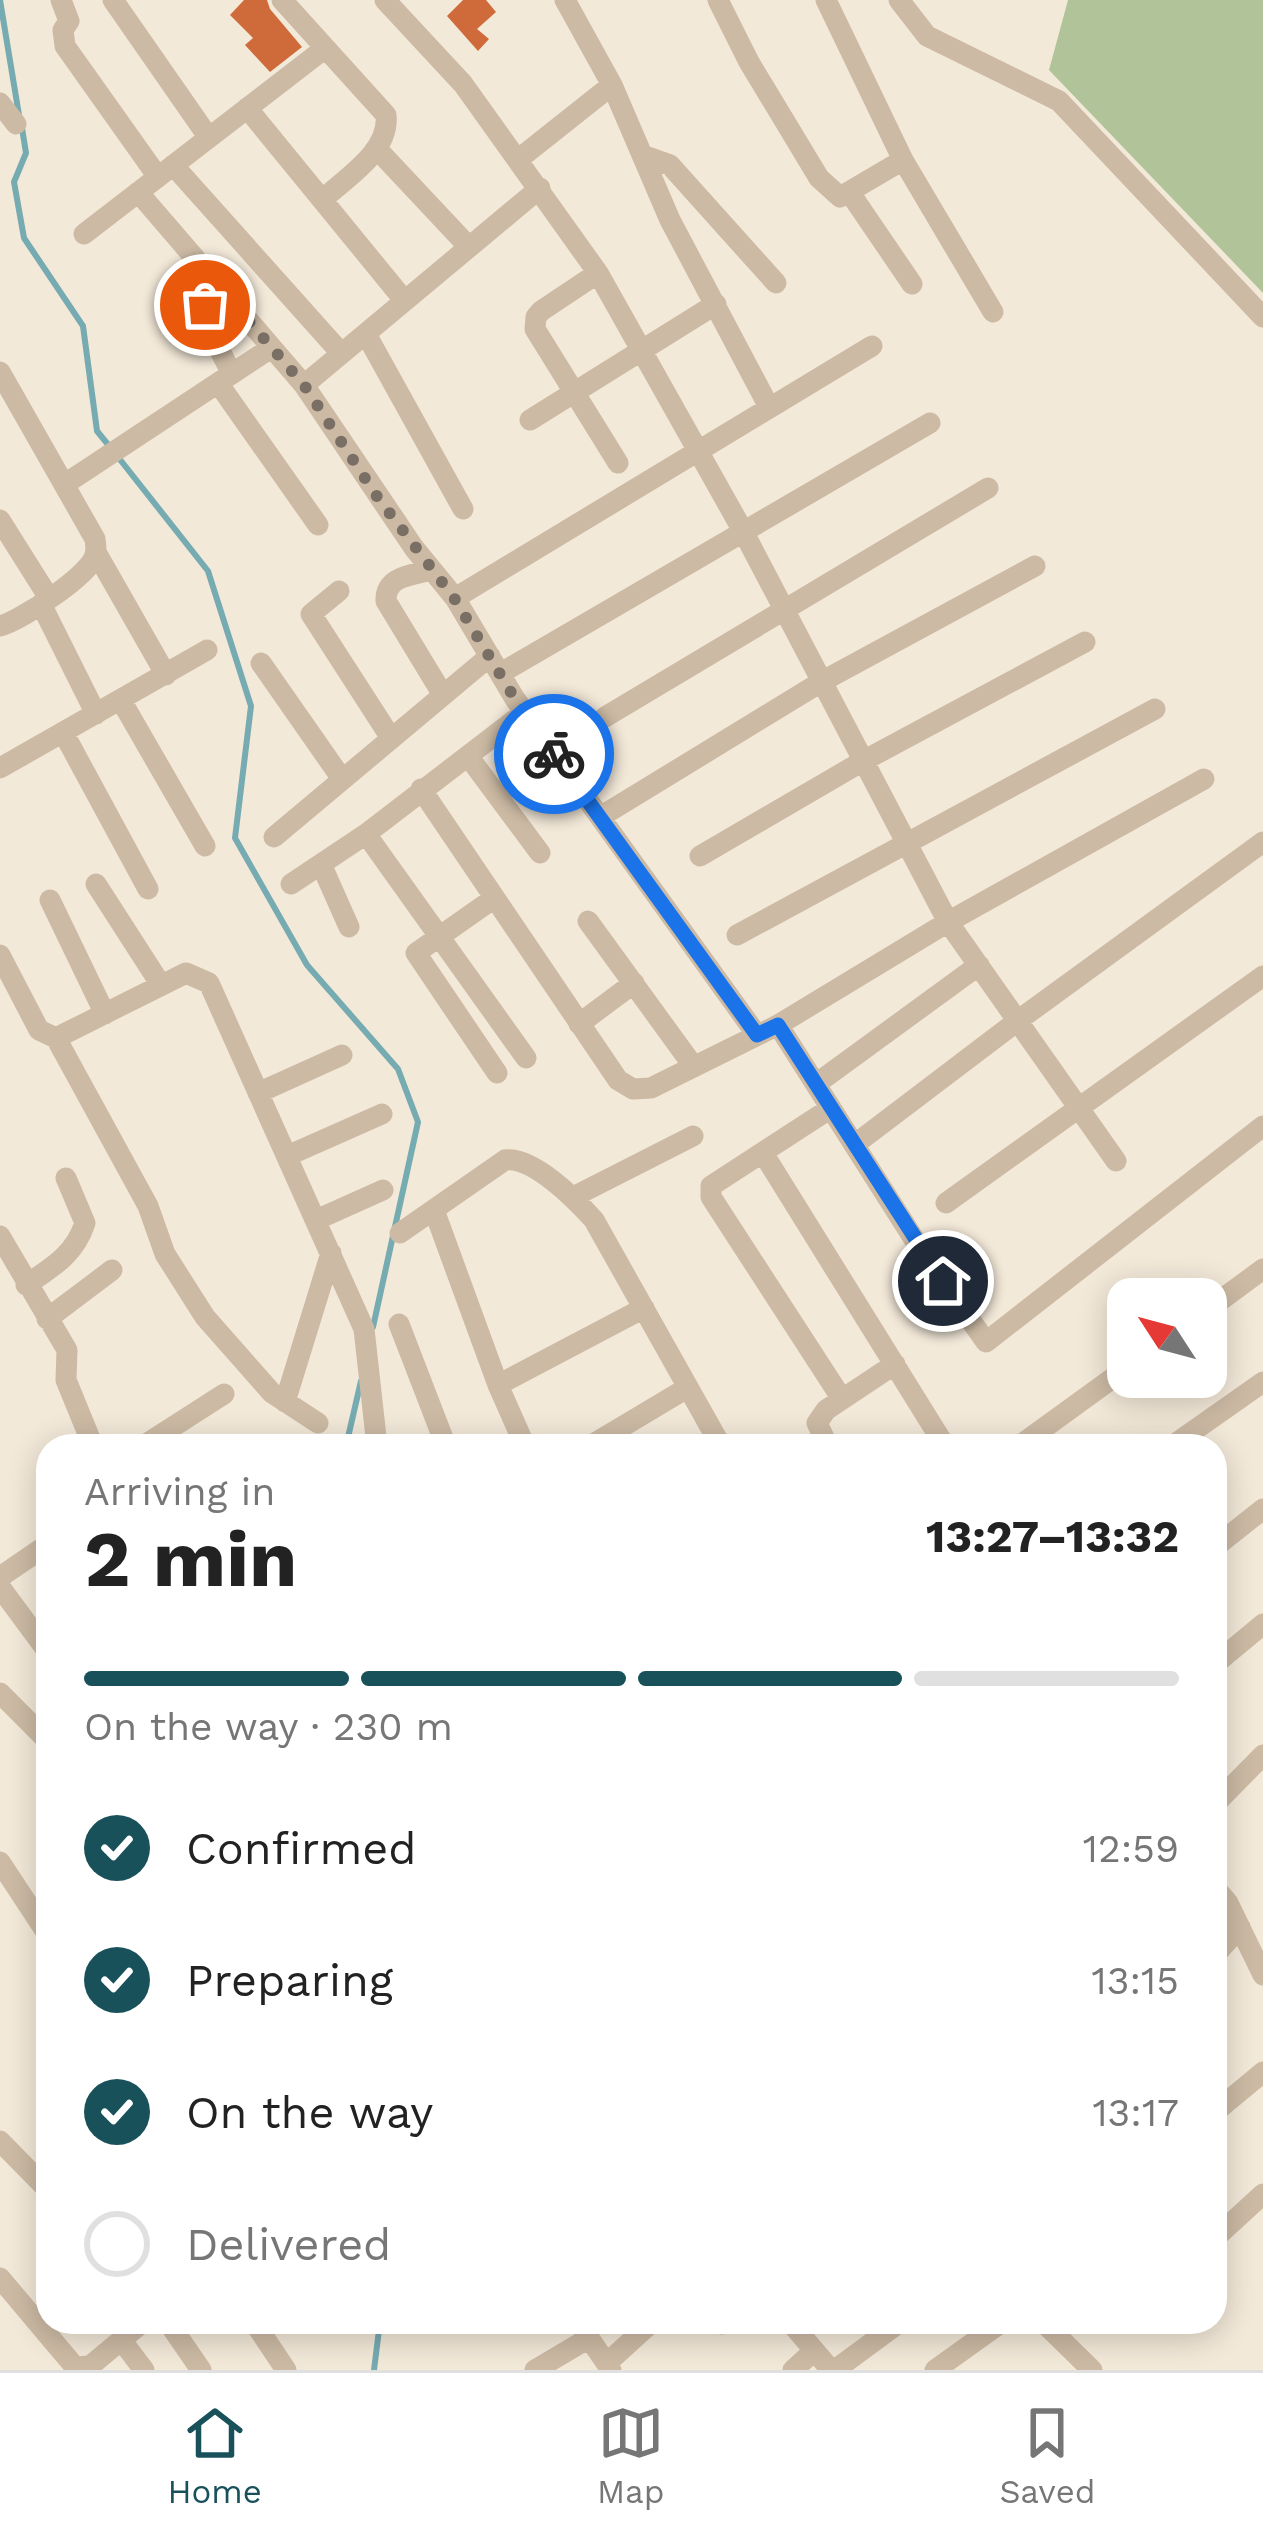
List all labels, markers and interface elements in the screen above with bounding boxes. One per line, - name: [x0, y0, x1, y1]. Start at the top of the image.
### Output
- pin: [154, 254, 256, 356]
- icon: bag: [172, 272, 238, 338]
- courier: [494, 694, 614, 814]
- icon: bike: [521, 721, 587, 787]
- pin: [892, 1230, 994, 1332]
- icon: home: [910, 1248, 976, 1314]
- north arrow: [1107, 1278, 1227, 1398]
- map controls: [1107, 1278, 1227, 1398]
- text: Arriving in: [84, 1469, 275, 1514]
- text: 13:27–13:32: [926, 1510, 1179, 1563]
- text: 2 min: [84, 1513, 297, 1605]
- text: On the way · 230 m: [84, 1704, 453, 1749]
- icon: check: [84, 1815, 150, 1881]
- text: Confirmed: [186, 1822, 417, 1875]
- text: 12:59: [1083, 1826, 1179, 1871]
- icon: check: [84, 1947, 150, 2013]
- text: Preparing: [186, 1954, 393, 2007]
- text: 13:15: [1092, 1958, 1179, 2003]
- icon: check: [84, 2079, 150, 2145]
- text: On the way: [186, 2086, 433, 2139]
- text: 13:17: [1092, 2090, 1179, 2135]
- text: Delivered: [186, 2218, 391, 2271]
- tab: Home: [168, 2400, 262, 2511]
- tab: Map: [597, 2400, 664, 2511]
- tab: Saved: [1000, 2400, 1095, 2511]

